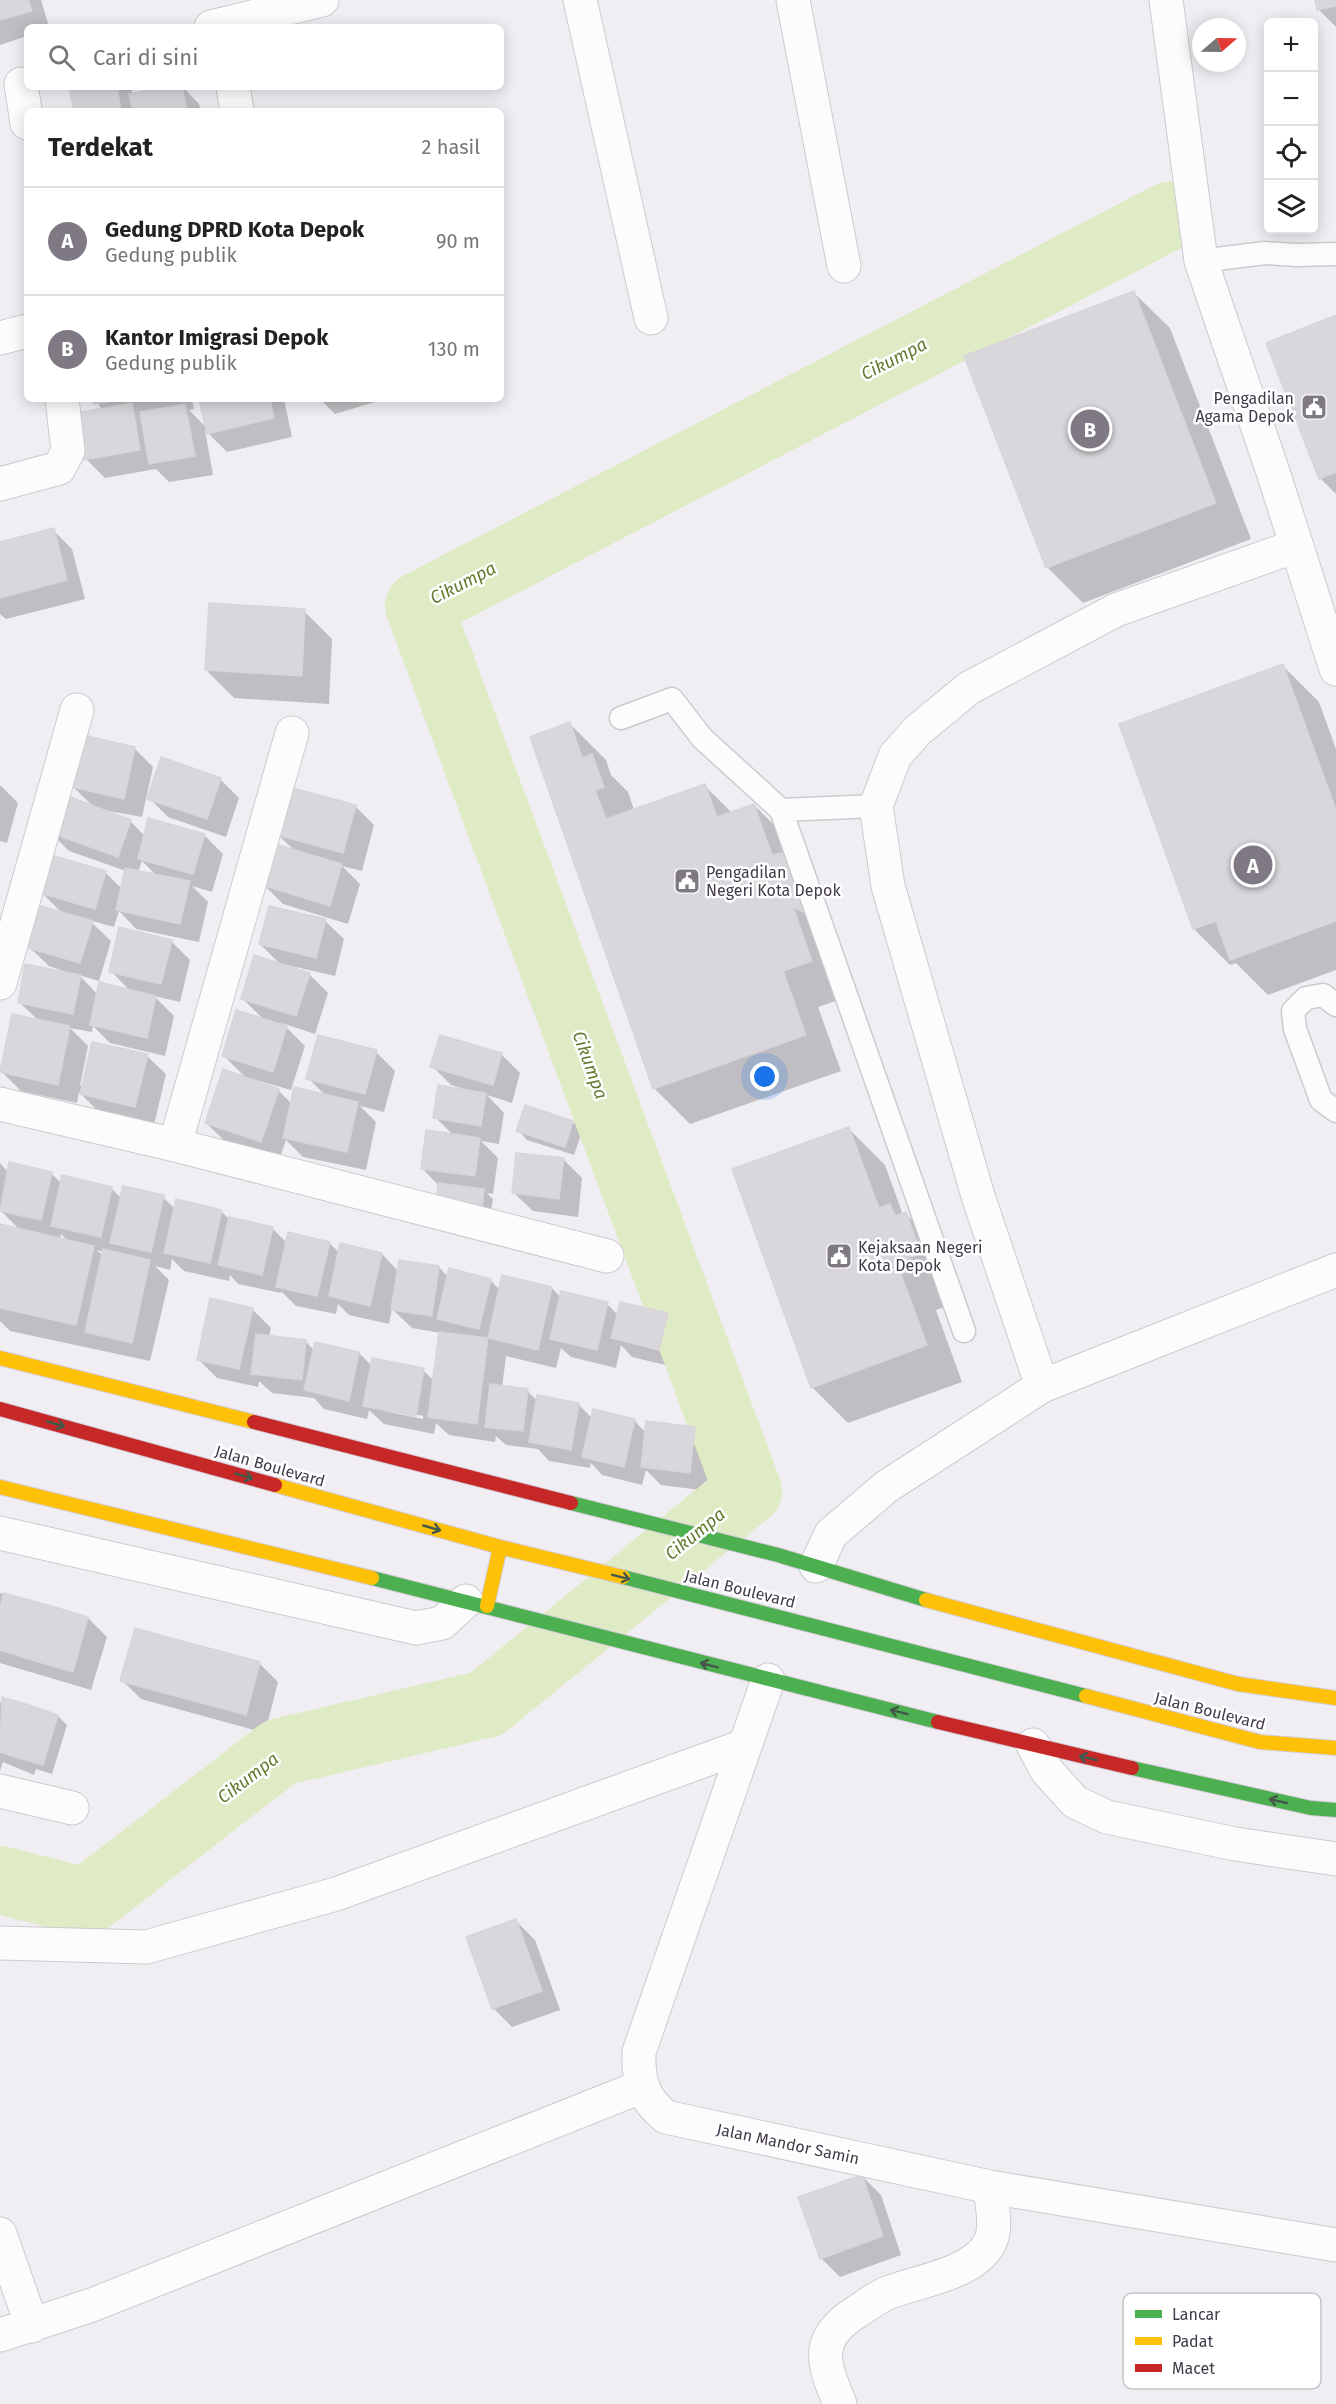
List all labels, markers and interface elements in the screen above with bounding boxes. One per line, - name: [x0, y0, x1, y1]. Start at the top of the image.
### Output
- north arrow: [1192, 18, 1246, 72]
- map controls: [1264, 18, 1318, 234]
- button: +: [1264, 18, 1318, 72]
- search box: [24, 24, 504, 90]
- icon: search: [45, 41, 78, 74]
- text: Cari di sini: [93, 44, 198, 71]
- button: −: [1264, 72, 1318, 126]
- button: locate: [1264, 126, 1318, 180]
- text: Terdekat: [48, 132, 153, 163]
- text: 2 hasil: [422, 135, 480, 159]
- button: layers: [1264, 180, 1318, 234]
- text: Gedung DPRD Kota Depok: [105, 216, 364, 243]
- text: A: [62, 229, 73, 253]
- text: 90 m: [436, 229, 480, 253]
- text: Gedung publik: [105, 243, 237, 267]
- text: Kantor Imigrasi Depok: [105, 324, 328, 351]
- water label: Cikumpa: [857, 333, 931, 385]
- text: B: [61, 337, 74, 361]
- text: 130 m: [428, 337, 480, 361]
- text: Gedung publik: [105, 351, 237, 375]
- place label: Pengadilan Agama Depok: [1195, 389, 1295, 426]
- public building icon: Pengadilan Agama Depok: [1299, 392, 1329, 422]
- pin: B: [1070, 406, 1110, 452]
- water label: Cikumpa: [426, 557, 500, 609]
- pin: A: [1234, 842, 1272, 888]
- place label: Pengadilan Negeri Kota Depok: [706, 863, 841, 900]
- public building icon: Pengadilan Negeri Kota Depok: [672, 866, 702, 896]
- water label: Cikumpa: [568, 1028, 612, 1102]
- your location: [750, 1062, 779, 1091]
- place label: Kejaksaan Negeri Kota Depok: [858, 1238, 983, 1275]
- public building icon: Kejaksaan Negeri Kota Depok: [824, 1241, 854, 1271]
- one-way arrow: [46, 1419, 65, 1430]
- street label: Jalan Boulevard: [213, 1441, 327, 1491]
- one-way arrow: [234, 1471, 253, 1483]
- water label: Cikumpa: [660, 1503, 730, 1565]
- one-way arrow: [422, 1523, 441, 1535]
- street label: Jalan Boulevard: [683, 1566, 797, 1612]
- one-way arrow: [611, 1571, 630, 1583]
- one-way arrow: [700, 1659, 719, 1670]
- street label: Jalan Boulevard: [1153, 1688, 1267, 1734]
- one-way arrow: [889, 1706, 908, 1718]
- water label: Cikumpa: [213, 1748, 283, 1808]
- one-way arrow: [1079, 1751, 1098, 1763]
- one-way arrow: [1269, 1794, 1288, 1806]
- street label: Jalan Mandor Samin: [715, 2120, 861, 2168]
- legend: [1123, 2293, 1321, 2389]
- text: Lancar: [1172, 2305, 1221, 2324]
- text: Padat: [1172, 2332, 1213, 2351]
- text: Macet: [1172, 2359, 1215, 2378]

